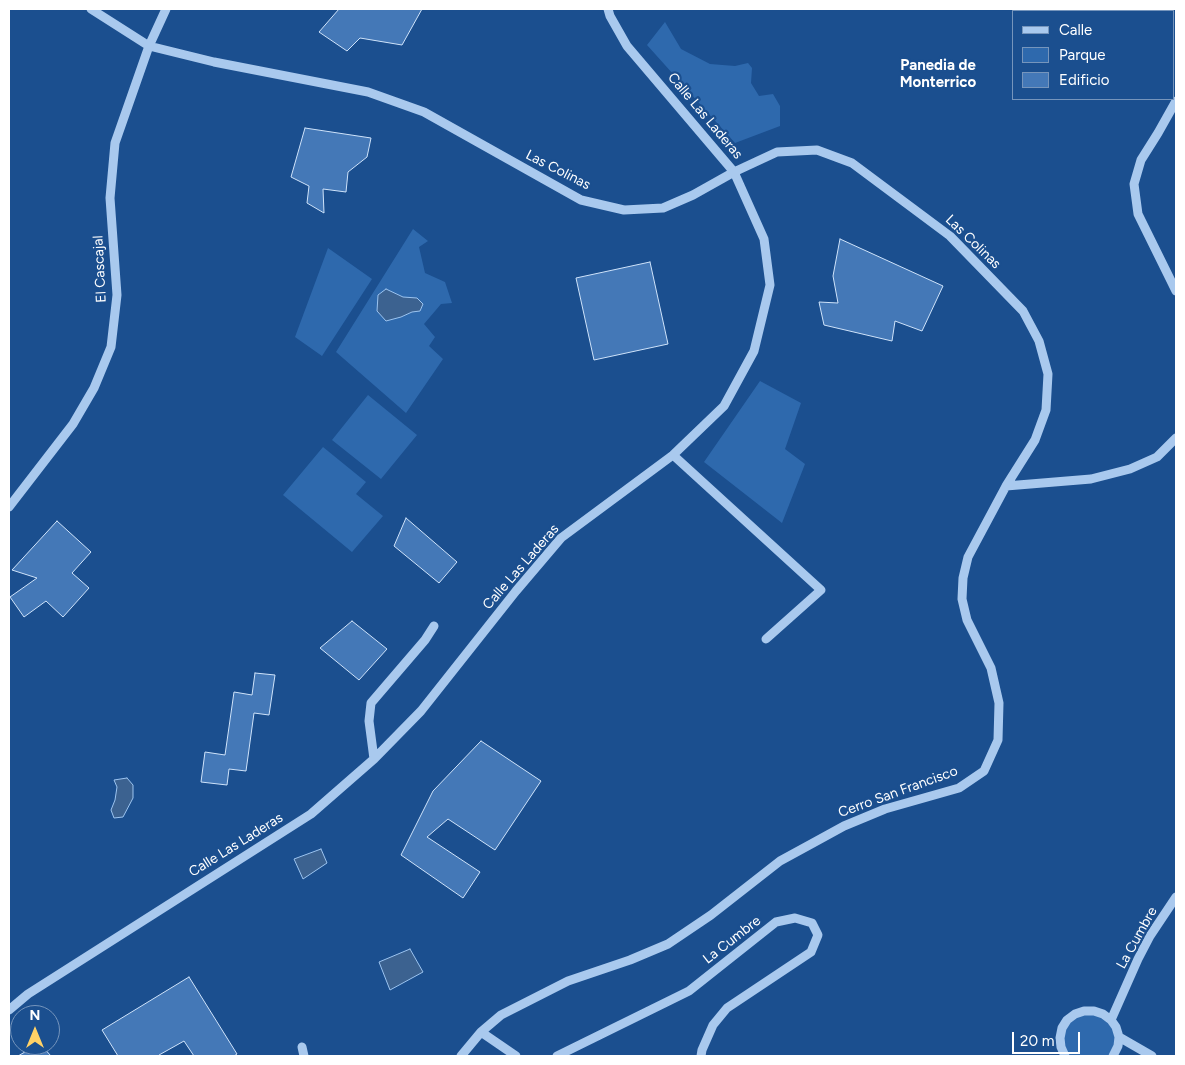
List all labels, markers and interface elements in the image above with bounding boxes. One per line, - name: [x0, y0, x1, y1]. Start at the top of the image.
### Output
- legend: [1012, 10, 1175, 100]
- text: Calle: [1059, 21, 1092, 39]
- text: Parque: [1059, 46, 1106, 64]
- district label: Panedia de Monterrico: [900, 57, 976, 92]
- street label: Calle Las Laderas: [664, 69, 746, 163]
- text: Edificio: [1059, 71, 1109, 89]
- street label: Las Colinas: [523, 147, 593, 193]
- street label: Las Colinas: [942, 211, 1004, 273]
- street label: El Cascajal: [90, 235, 110, 303]
- street label: Calle Las Laderas: [479, 521, 563, 613]
- street label: Cerro San Francisco: [836, 763, 960, 821]
- street label: Calle Las Laderas: [186, 809, 286, 881]
- street label: La Cumbre: [1113, 904, 1161, 972]
- street label: La Cumbre: [700, 912, 764, 968]
- north arrow: [10, 1005, 60, 1055]
- text: N: [30, 1007, 40, 1024]
- scale bar: [1015, 1022, 1082, 1054]
- text: 20 m: [1020, 1032, 1054, 1050]

